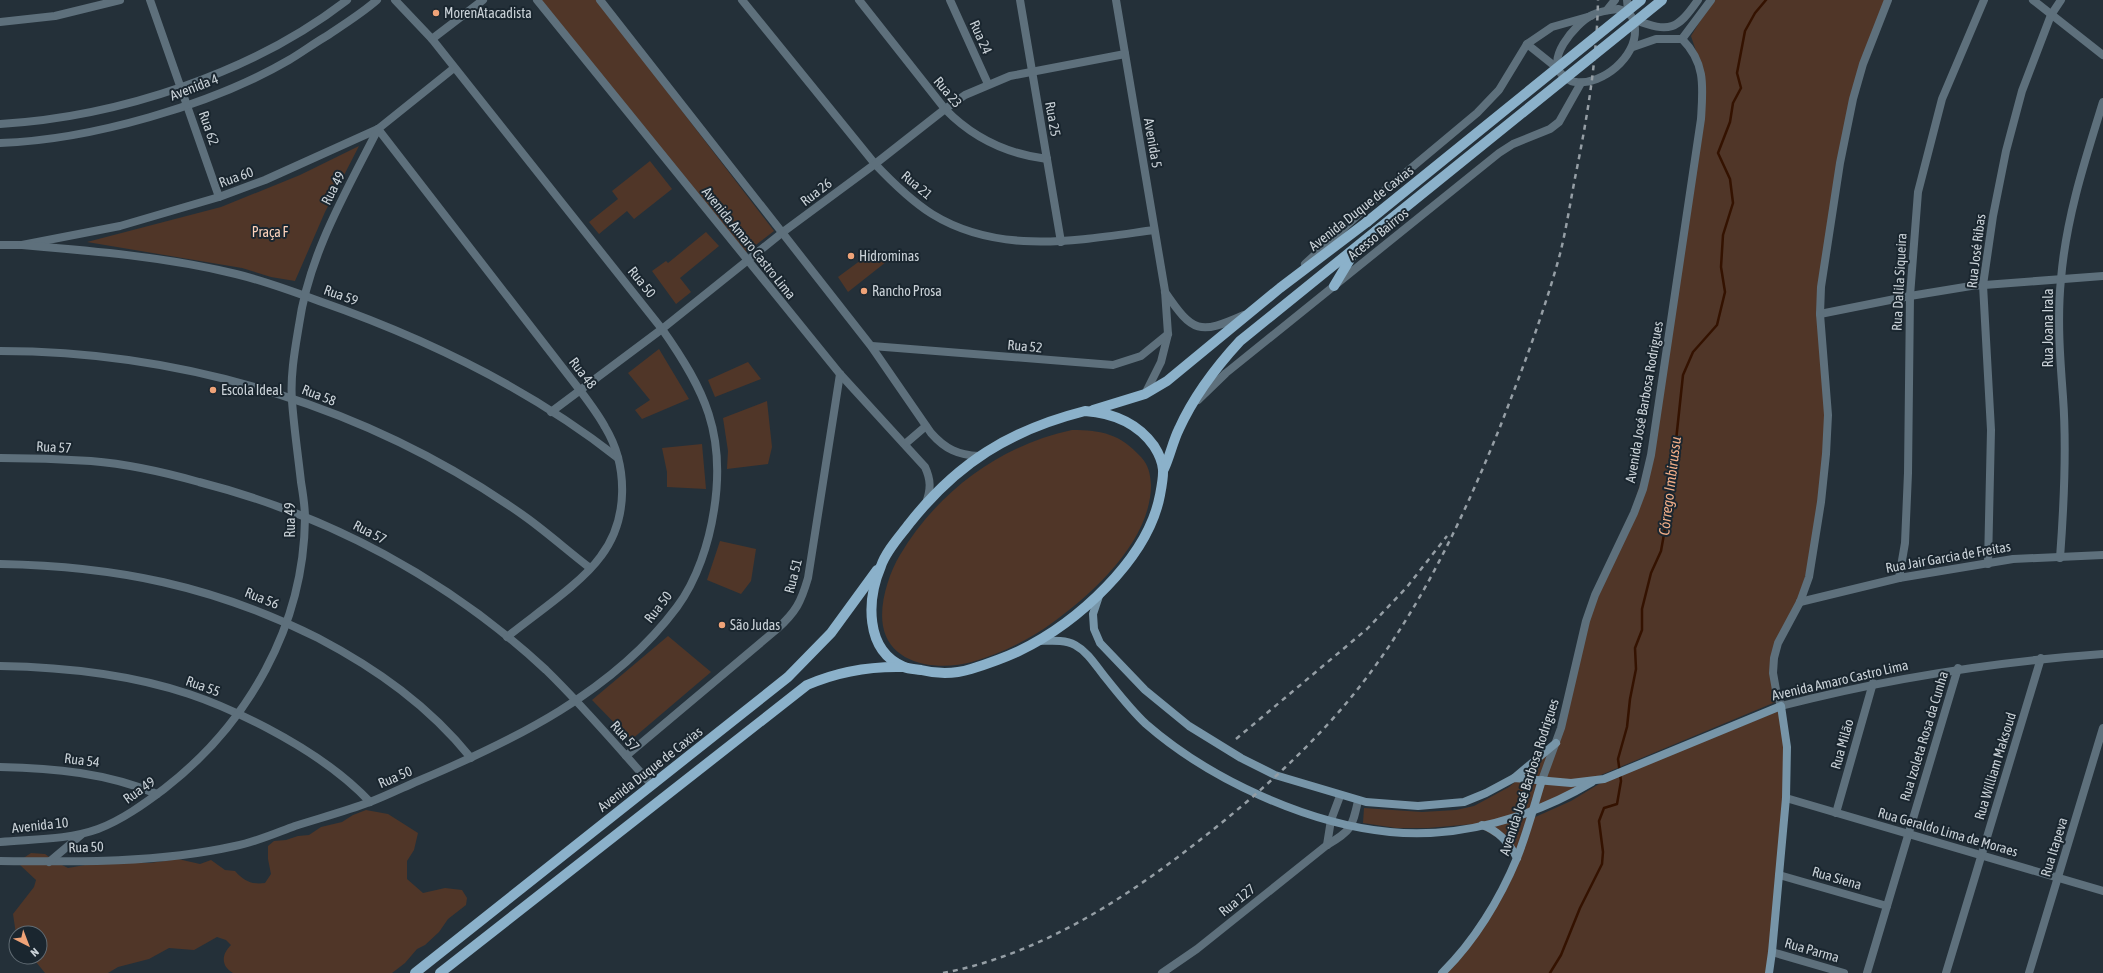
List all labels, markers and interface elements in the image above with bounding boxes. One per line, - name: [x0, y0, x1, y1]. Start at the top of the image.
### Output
- place label: MorenAtacadista: [444, 5, 532, 21]
- marker: MorenAtacadista: [431, 8, 441, 18]
- street label: Rua 24: [967, 18, 996, 57]
- street label: Avenida 4: [168, 70, 221, 104]
- street label: Rua 23: [931, 73, 965, 111]
- street label: Rua 25: [1042, 100, 1064, 138]
- street label: Rua 62: [196, 109, 222, 147]
- street label: Avenida 5: [1141, 117, 1165, 169]
- street label: Avenida Duque de Caxias: [1306, 162, 1416, 254]
- street label: Rua 60: [217, 163, 256, 191]
- street label: Rua 21: [898, 168, 936, 202]
- street label: Rua 49: [318, 169, 348, 207]
- street label: Rua 26: [797, 175, 835, 209]
- street label: Avenida Amaro Castro Lima: [699, 184, 799, 302]
- street label: Acesso Bairros: [1345, 205, 1411, 263]
- street label: Rua José Ribas: [1964, 213, 1989, 289]
- park label: Praça F: [252, 224, 289, 240]
- street label: Rua Dalila Siqueira: [1888, 233, 1910, 331]
- place label: Hidrominas: [859, 248, 919, 264]
- marker: Hidrominas: [846, 251, 856, 261]
- street label: Rua 50: [625, 263, 660, 301]
- street label: Rua 59: [322, 281, 360, 309]
- place label: Rancho Prosa: [872, 283, 942, 299]
- marker: Rancho Prosa: [859, 286, 869, 296]
- street label: Rua Joana Irala: [2040, 288, 2056, 368]
- street label: Avenida José Barbosa Rodrigues: [1622, 320, 1666, 484]
- street label: Rua 52: [1007, 336, 1043, 356]
- street label: Rua 48: [566, 354, 600, 392]
- street label: Rua 58: [300, 381, 339, 409]
- place label: Escola Ideal: [221, 382, 283, 398]
- marker: Escola Ideal: [208, 385, 218, 395]
- water label: Córrego Imbirussu: [1655, 436, 1684, 536]
- street label: Rua 57: [36, 438, 72, 456]
- street label: Rua 49: [282, 502, 298, 538]
- street label: Rua 57: [351, 517, 389, 547]
- street label: Rua Jair Garcia de Freitas: [1884, 538, 2012, 576]
- street label: Rua 51: [781, 557, 805, 595]
- street label: Rua 56: [243, 584, 282, 612]
- street label: Rua 50: [641, 588, 675, 626]
- place label: São Judas: [730, 617, 780, 633]
- marker: São Judas: [717, 620, 727, 630]
- street label: Avenida Amaro Castro Lima: [1770, 656, 1910, 704]
- street label: Rua Izoleta Rosa da Cunha: [1897, 669, 1951, 803]
- street label: Rua 55: [184, 672, 222, 700]
- street label: Avenida José Barbosa Rodrigues: [1496, 697, 1562, 857]
- street label: Rua William Maksoud: [1971, 710, 2019, 822]
- street label: Rua Milão: [1827, 717, 1857, 771]
- street label: Rua 57: [607, 718, 643, 754]
- street label: Avenida Duque de Caxias: [595, 723, 705, 815]
- street label: Rua 54: [63, 750, 101, 770]
- street label: Rua 50: [376, 763, 415, 791]
- street label: Rua 49: [120, 773, 158, 807]
- street label: Rua Geraldo Lima de Moraes: [1876, 804, 2020, 860]
- street label: Avenida 10: [11, 814, 70, 836]
- street label: Rua Itapeva: [2037, 815, 2071, 879]
- street label: Rua 50: [68, 838, 104, 856]
- street label: Rua Siena: [1810, 863, 1864, 893]
- street label: Rua 127: [1216, 881, 1258, 919]
- north arrow: [8, 925, 48, 965]
- street label: Rua Parma: [1783, 935, 1841, 965]
- text: N: [28, 946, 41, 959]

